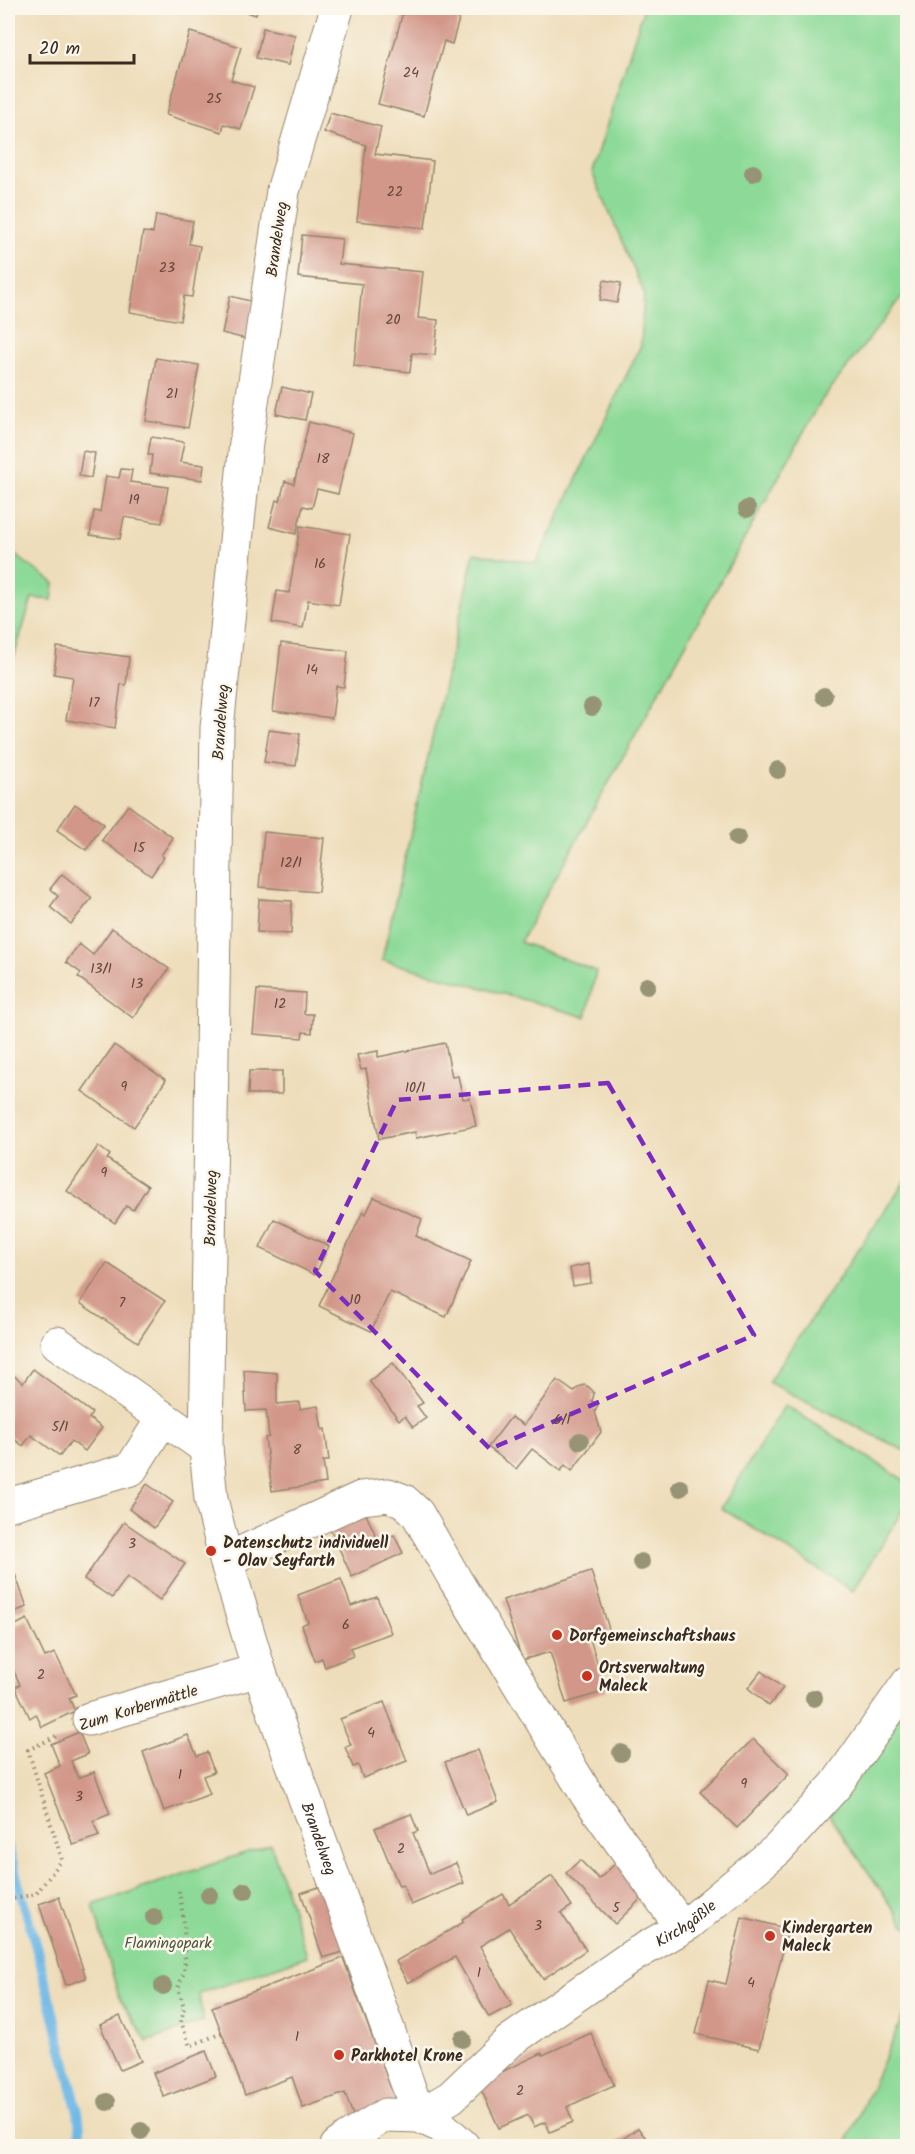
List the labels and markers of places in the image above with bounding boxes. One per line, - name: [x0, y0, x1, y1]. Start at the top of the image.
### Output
- place label: Datenschutz individuell - Olav Seyfarth: [223, 1531, 389, 1574]
- marker: Datenschutz individuell - Olav Seyfarth: [204, 1544, 218, 1558]
- place label: Dorfgemeinschaftshaus: [569, 1624, 736, 1649]
- marker: Dorfgemeinschaftshaus: [550, 1628, 564, 1642]
- place label: Ortsverwaltung Maleck: [599, 1656, 705, 1699]
- marker: Ortsverwaltung Maleck: [580, 1669, 594, 1683]
- place label: Kindergarten Maleck: [782, 1916, 873, 1959]
- marker: Kindergarten Maleck: [763, 1929, 777, 1943]
- place label: Parkhotel Krone: [351, 2044, 463, 2069]
- marker: Parkhotel Krone: [332, 2048, 346, 2062]

